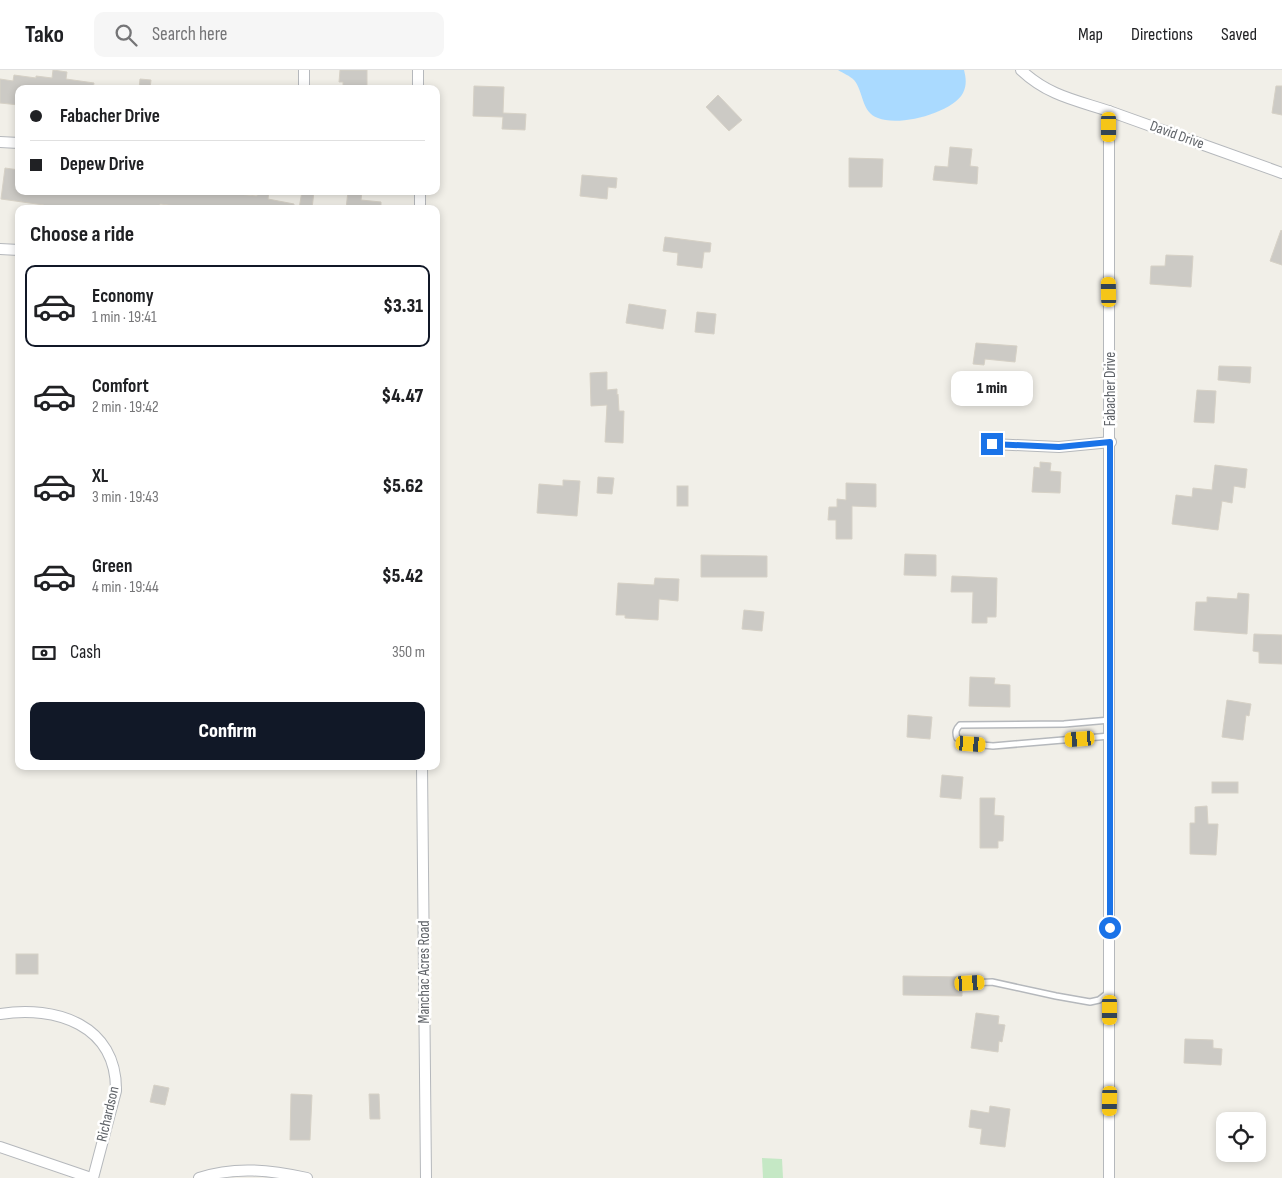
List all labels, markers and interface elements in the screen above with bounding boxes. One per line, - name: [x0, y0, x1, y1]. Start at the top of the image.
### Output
- search box: [94, 12, 444, 57]
- text: Tako: [25, 20, 64, 49]
- icon: search: [112, 21, 140, 49]
- text: Search here: [152, 23, 228, 46]
- text: Map: [1078, 24, 1103, 45]
- text: Directions: [1131, 24, 1193, 45]
- text: Saved: [1221, 24, 1257, 45]
- text: Fabacher Drive: [60, 105, 160, 128]
- car: [1101, 112, 1116, 142]
- street label: David Drive: [1147, 116, 1207, 154]
- text: Depew Drive: [60, 153, 144, 176]
- text: Choose a ride: [30, 221, 134, 248]
- car: [1101, 277, 1116, 307]
- icon: car: [32, 284, 77, 329]
- text: Economy: [92, 285, 154, 308]
- text: $3.31: [383, 295, 423, 318]
- text: 1 min · 19:41: [92, 308, 157, 327]
- street label: Fabacher Drive: [1101, 352, 1120, 426]
- callout: 1 min: [951, 372, 1033, 406]
- icon: car: [32, 374, 77, 419]
- text: Comfort: [92, 375, 149, 398]
- text: 1 min: [977, 379, 1007, 398]
- text: $4.47: [382, 385, 423, 408]
- text: 2 min · 19:42: [92, 398, 159, 417]
- route end: [981, 433, 1003, 455]
- icon: car: [32, 464, 77, 509]
- text: XL: [92, 465, 108, 488]
- text: $5.62: [382, 475, 423, 498]
- text: 3 min · 19:43: [92, 488, 159, 507]
- icon: car: [32, 554, 77, 599]
- text: Green: [92, 555, 132, 578]
- text: $5.42: [382, 565, 423, 588]
- text: 4 min · 19:44: [92, 578, 159, 597]
- icon: cash: [30, 639, 58, 667]
- text: Cash: [70, 641, 101, 664]
- text: 350 m: [392, 643, 425, 662]
- button: Confirm: [30, 702, 425, 760]
- car: [1064, 730, 1095, 748]
- car: [955, 735, 986, 753]
- route start: [1099, 917, 1121, 939]
- street label: Manchac Acres Road: [415, 920, 434, 1024]
- car: [954, 975, 985, 991]
- car: [1102, 995, 1117, 1025]
- street label: Richardson: [92, 1084, 124, 1144]
- car: [1102, 1086, 1117, 1116]
- map controls: [1216, 1112, 1266, 1162]
- button: locate: [1216, 1112, 1266, 1162]

